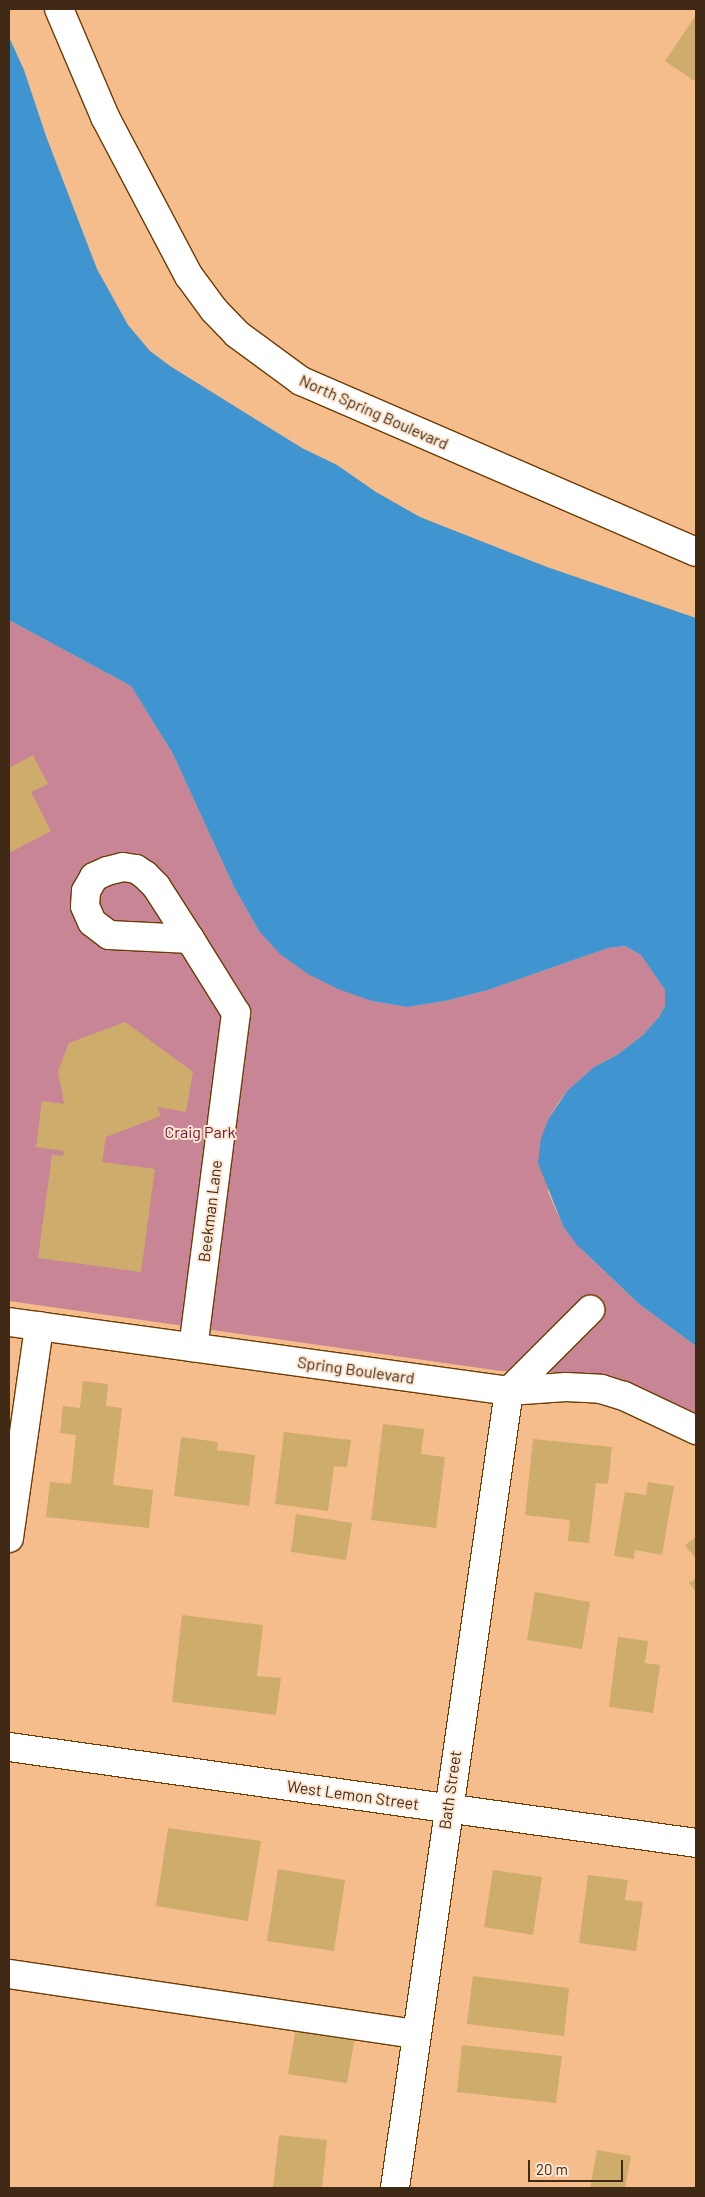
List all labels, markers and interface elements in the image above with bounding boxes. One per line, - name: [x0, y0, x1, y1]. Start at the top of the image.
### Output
- street label: North Spring Boulevard: [297, 370, 451, 454]
- park label: Craig Park: [165, 1122, 235, 1142]
- street label: Beekman Lane: [194, 1159, 226, 1263]
- street label: Spring Boulevard: [296, 1352, 416, 1388]
- street label: Bath Street: [435, 1749, 465, 1831]
- street label: West Lemon Street: [286, 1776, 420, 1814]
- scale bar: [530, 2150, 625, 2182]
- text: 20 m: [536, 2160, 568, 2178]

